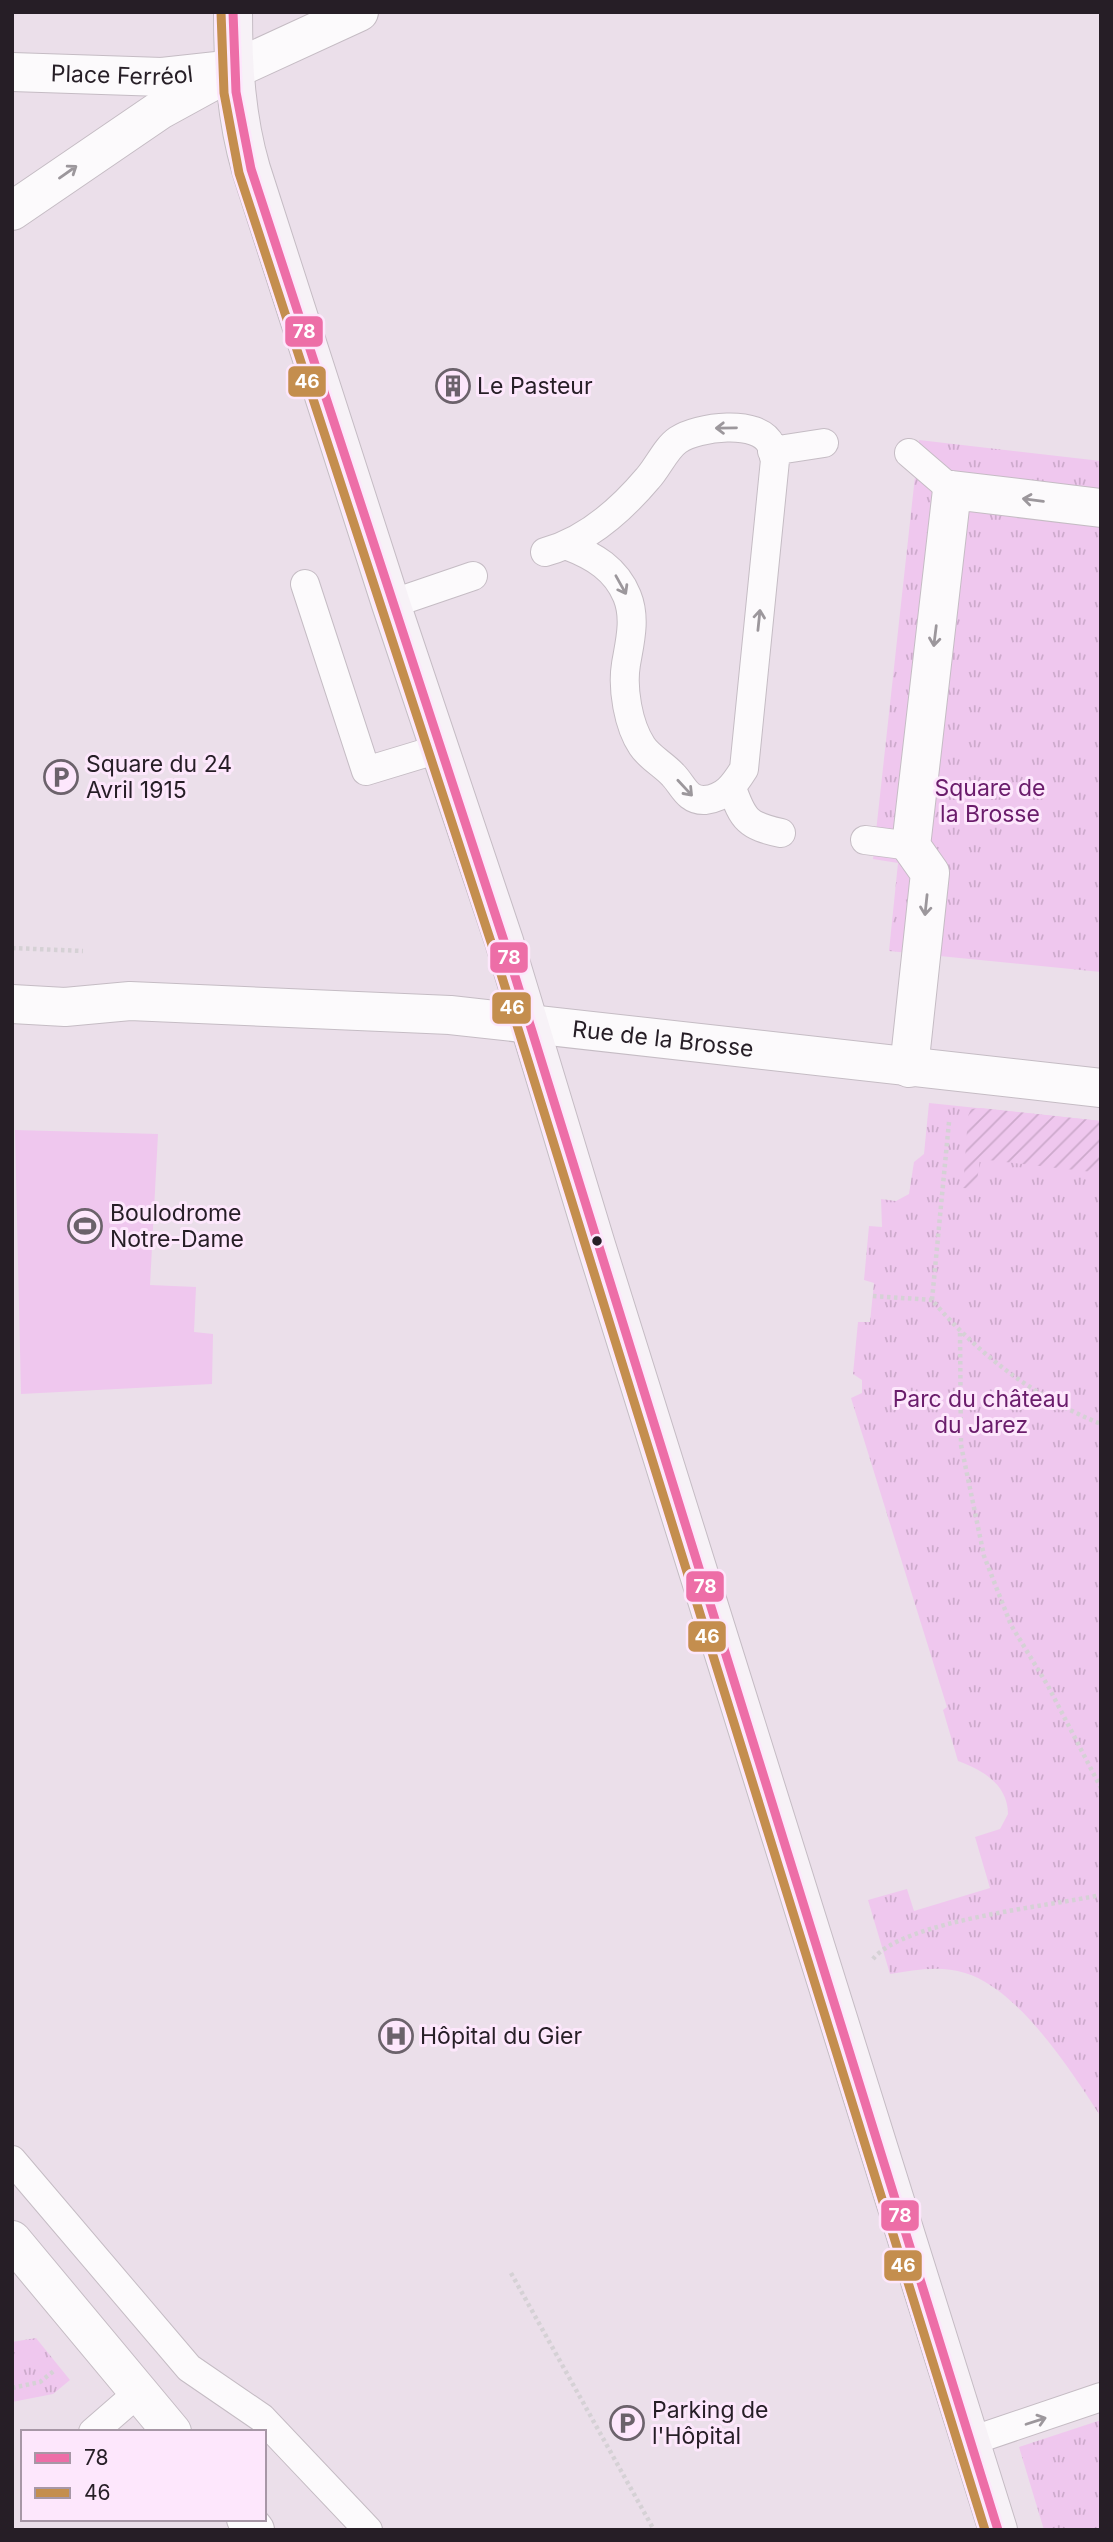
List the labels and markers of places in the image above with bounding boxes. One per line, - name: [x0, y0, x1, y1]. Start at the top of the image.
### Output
- building icon: Le Pasteur: [434, 367, 472, 405]
- place label: Le Pasteur: [477, 372, 593, 400]
- place label: Square du 24 Avril 1915: [86, 750, 232, 804]
- parking icon: Square du 24 Avril 1915: [42, 758, 80, 796]
- place label: Boulodrome Notre-Dame: [110, 1199, 244, 1253]
- sports icon: Boulodrome Notre-Dame: [66, 1207, 104, 1245]
- unlabelled marker: [590, 1234, 604, 1248]
- hospital icon: Hôpital du Gier: [377, 2017, 415, 2055]
- place label: Hôpital du Gier: [420, 2022, 582, 2050]
- place label: Parking de l'Hôpital: [652, 2396, 768, 2450]
- parking icon: Parking de l'Hôpital: [608, 2404, 646, 2442]

